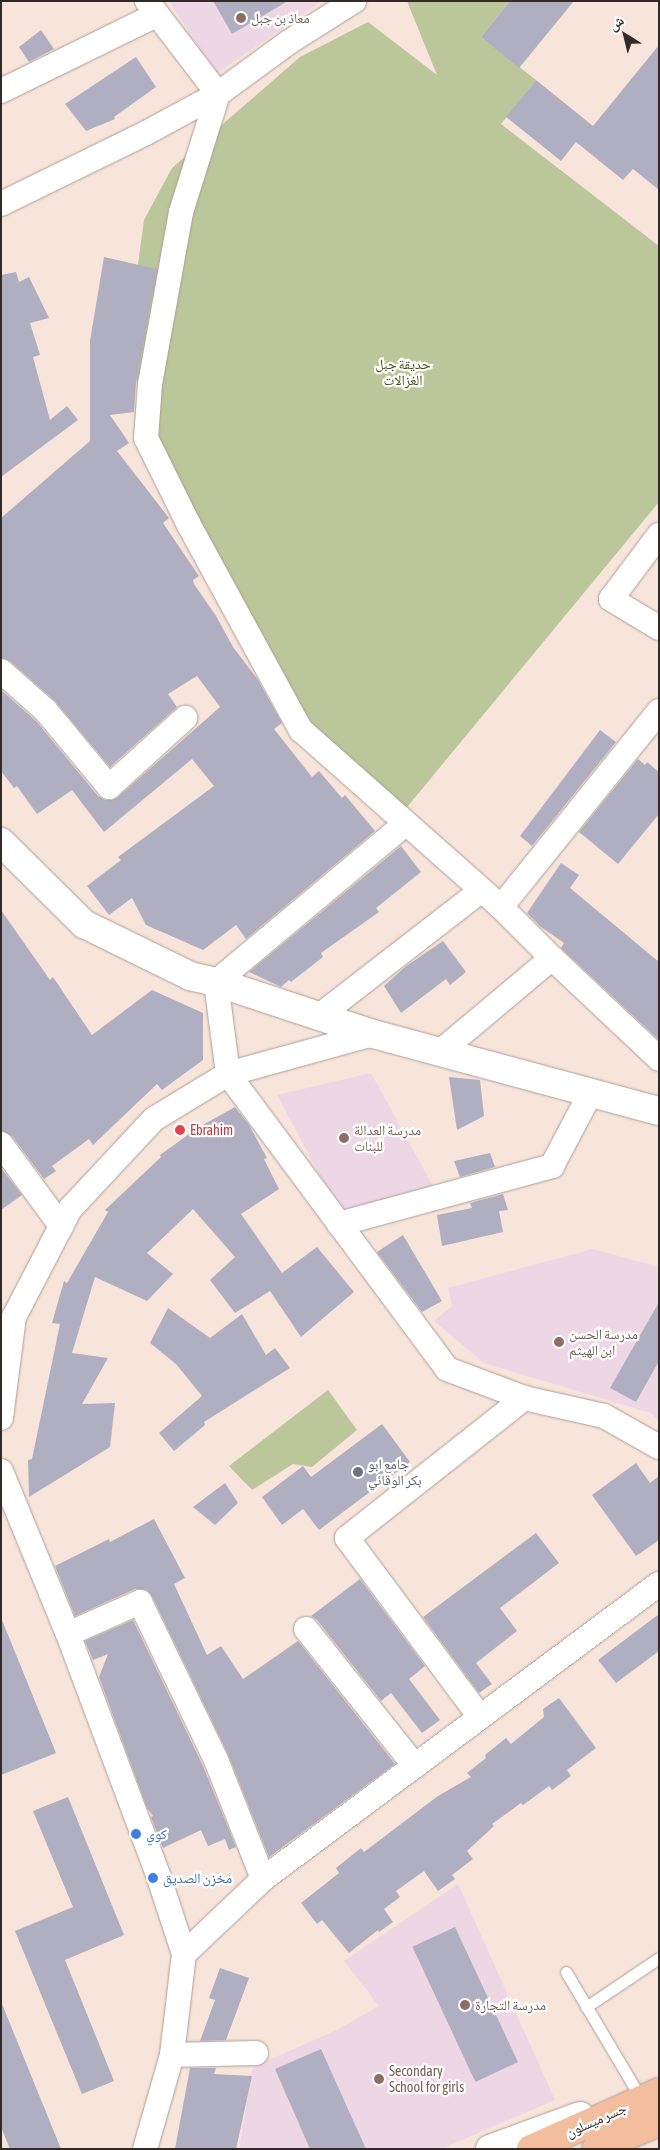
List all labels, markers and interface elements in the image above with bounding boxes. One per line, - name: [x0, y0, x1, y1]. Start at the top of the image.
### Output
- place label: معاذ بن جبل: [251, 10, 310, 26]
- north arrow: [600, 10, 650, 60]
- marker: معاذ بن جبل: [235, 12, 247, 24]
- text: ش: [605, 12, 627, 34]
- park label: حديقة جبل الغزالات: [375, 356, 431, 388]
- place label: Ebrahim: [190, 1122, 233, 1138]
- place label: مدرسة العدالة للبنات: [354, 1122, 421, 1154]
- marker: Ebrahim: [174, 1124, 186, 1136]
- marker: مدرسة العدالة للبنات: [338, 1132, 350, 1144]
- place label: مدرسة الحسن ابن الهيثم: [569, 1326, 638, 1358]
- marker: مدرسة الحسن ابن الهيثم: [553, 1336, 565, 1348]
- place label: جامع ابو بكر الوقائي: [368, 1456, 422, 1488]
- marker: جامع ابو بكر الوقائي: [352, 1466, 364, 1478]
- place label: كوي: [146, 1826, 167, 1842]
- marker: كوي: [130, 1828, 142, 1840]
- place label: مخزن الصديق: [163, 1870, 232, 1886]
- marker: مخزن الصديق: [147, 1872, 159, 1884]
- place label: مدرسة التجارة: [475, 1997, 546, 2013]
- marker: مدرسة التجارة: [459, 1999, 471, 2011]
- place label: Secondary School for girls: [389, 2063, 464, 2096]
- marker: Secondary School for girls: [373, 2073, 385, 2085]
- street label: جسر ميسلون: [563, 2099, 629, 2141]

